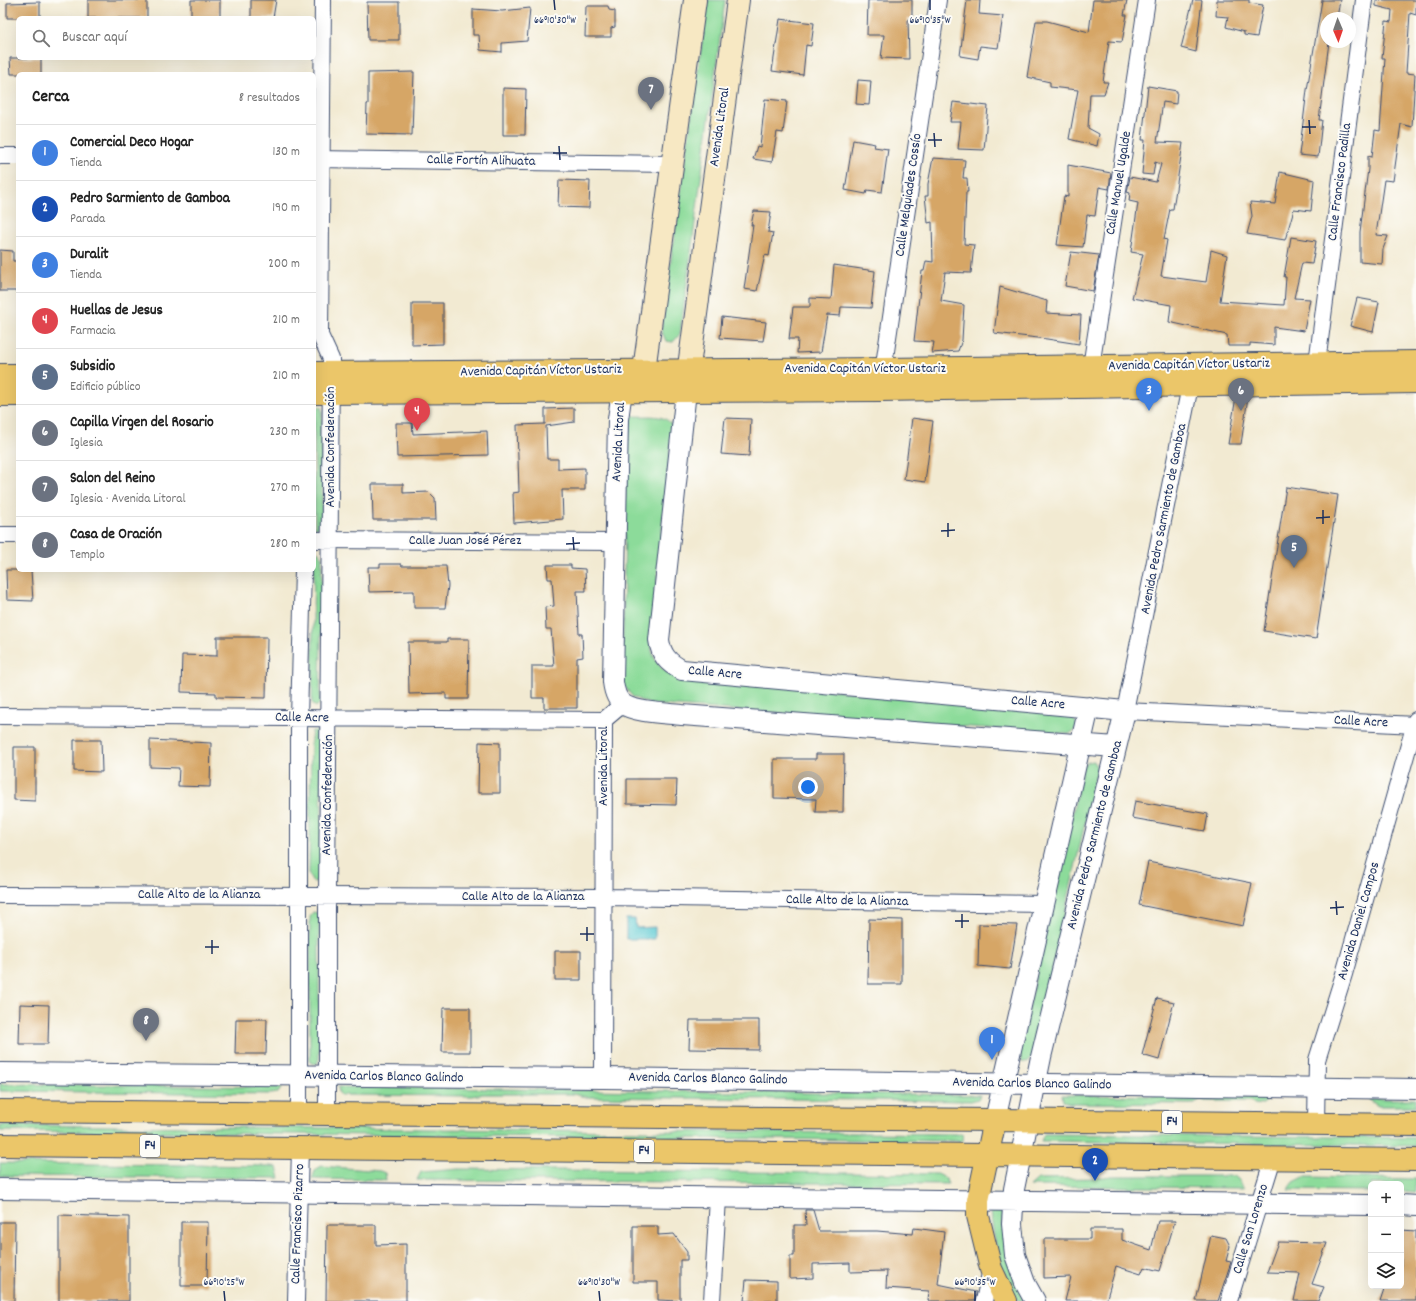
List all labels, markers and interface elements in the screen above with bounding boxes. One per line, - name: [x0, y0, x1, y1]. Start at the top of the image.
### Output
- north arrow: [1320, 12, 1356, 48]
- text: 66°10'30"W: [534, 14, 576, 28]
- text: 66°10'35"W: [910, 14, 951, 28]
- search box: [16, 16, 316, 60]
- icon: search: [30, 27, 52, 49]
- text: Buscar aquí: [62, 27, 127, 49]
- pin: 7: [638, 77, 664, 110]
- street label: Avenida Litoral: [705, 85, 736, 168]
- text: Cerca: [32, 86, 69, 110]
- text: 8 resultados: [239, 89, 300, 108]
- street label: Calle Francisco Padilla: [1323, 122, 1357, 242]
- street label: Calle Manuel Ugalde: [1101, 130, 1137, 236]
- text: Comercial Deco Hogar: [70, 132, 193, 154]
- street label: Calle Melquiades Cossío: [890, 132, 928, 258]
- text: 1: [44, 143, 46, 162]
- text: 130 m: [272, 143, 300, 162]
- street label: Calle Fortín Alihuata: [426, 150, 536, 172]
- text: Tienda: [70, 154, 102, 173]
- text: Pedro Sarmiento de Gamboa: [70, 188, 230, 210]
- text: 2: [42, 199, 48, 218]
- text: 190 m: [272, 199, 300, 218]
- text: Parada: [70, 210, 105, 229]
- text: Duralit: [70, 244, 109, 266]
- text: 3: [42, 255, 48, 274]
- text: 200 m: [268, 255, 300, 274]
- text: Tienda: [70, 266, 102, 285]
- text: Huellas de Jesus: [70, 300, 163, 322]
- text: 4: [42, 311, 48, 330]
- text: 210 m: [272, 311, 300, 330]
- text: Farmacia: [70, 322, 115, 341]
- street label: Avenida Capitán Víctor Ustariz: [1108, 354, 1271, 376]
- text: Subsidio: [70, 356, 115, 378]
- street label: Avenida Capitán Víctor Ustariz: [784, 359, 946, 379]
- street label: Avenida Capitán Víctor Ustariz: [460, 360, 623, 382]
- text: 5: [42, 367, 48, 386]
- text: 210 m: [272, 367, 300, 386]
- text: Edificio público: [70, 378, 140, 397]
- pin: 3: [1136, 378, 1162, 411]
- pin: 6: [1228, 378, 1254, 411]
- street label: Avenida Confederación: [321, 386, 341, 508]
- pin: 4: [404, 398, 430, 431]
- street label: Avenida Litoral: [607, 401, 631, 482]
- text: Capilla Virgen del Rosario: [70, 412, 214, 434]
- street label: Avenida Pedro Sarmiento de Gamboa: [1136, 421, 1192, 616]
- text: 6: [42, 423, 48, 442]
- text: 230 m: [270, 423, 300, 442]
- text: Iglesia: [70, 434, 103, 453]
- text: Salon del Reino: [70, 468, 155, 490]
- text: 7: [43, 479, 47, 498]
- text: 270 m: [270, 479, 300, 498]
- text: Iglesia · Avenida Litoral: [70, 490, 186, 509]
- text: Casa de Oración: [70, 524, 162, 546]
- street label: Calle Juan José Pérez: [409, 531, 522, 551]
- text: 8: [42, 535, 48, 554]
- text: 280 m: [270, 535, 300, 554]
- pin: 5: [1281, 535, 1307, 568]
- text: Templo: [70, 546, 105, 565]
- street label: Calle Acre: [687, 661, 743, 685]
- street label: Calle Acre: [1010, 691, 1066, 715]
- street label: Calle Acre: [275, 708, 329, 728]
- street label: Calle Acre: [1333, 711, 1389, 733]
- street label: Avenida Litoral: [594, 725, 614, 806]
- street label: Avenida Confederación: [317, 734, 339, 856]
- street label: Avenida Pedro Sarmiento de Gamboa: [1062, 738, 1128, 932]
- your location: [798, 777, 818, 797]
- street label: Avenida Daniel Campos: [1333, 859, 1385, 982]
- street label: Calle Alto de la Alianza: [138, 885, 261, 905]
- street label: Calle Alto de la Alianza: [462, 887, 585, 907]
- street label: Calle Alto de la Alianza: [786, 890, 909, 912]
- pin: 8: [133, 1008, 159, 1041]
- pin: 1: [979, 1027, 1005, 1060]
- street label: Avenida Carlos Blanco Galindo: [304, 1066, 464, 1088]
- street label: Avenida Carlos Blanco Galindo: [628, 1068, 788, 1090]
- street label: Avenida Carlos Blanco Galindo: [952, 1073, 1112, 1095]
- road number: F4: [1162, 1111, 1182, 1133]
- road number: F4: [140, 1135, 160, 1157]
- road number: F4: [634, 1140, 654, 1162]
- pin: 2: [1082, 1148, 1108, 1181]
- street label: Calle Francisco Pizarro: [286, 1163, 310, 1285]
- street label: Calle San Lorenzo: [1228, 1181, 1274, 1277]
- map controls: [1368, 1181, 1404, 1289]
- button: +: [1368, 1181, 1404, 1217]
- button: −: [1368, 1217, 1404, 1253]
- button: layers: [1368, 1253, 1404, 1289]
- text: 66°10'25"W: [204, 1276, 245, 1290]
- text: 66°10'30"W: [578, 1276, 620, 1290]
- text: 66°10'35"W: [955, 1276, 996, 1290]

